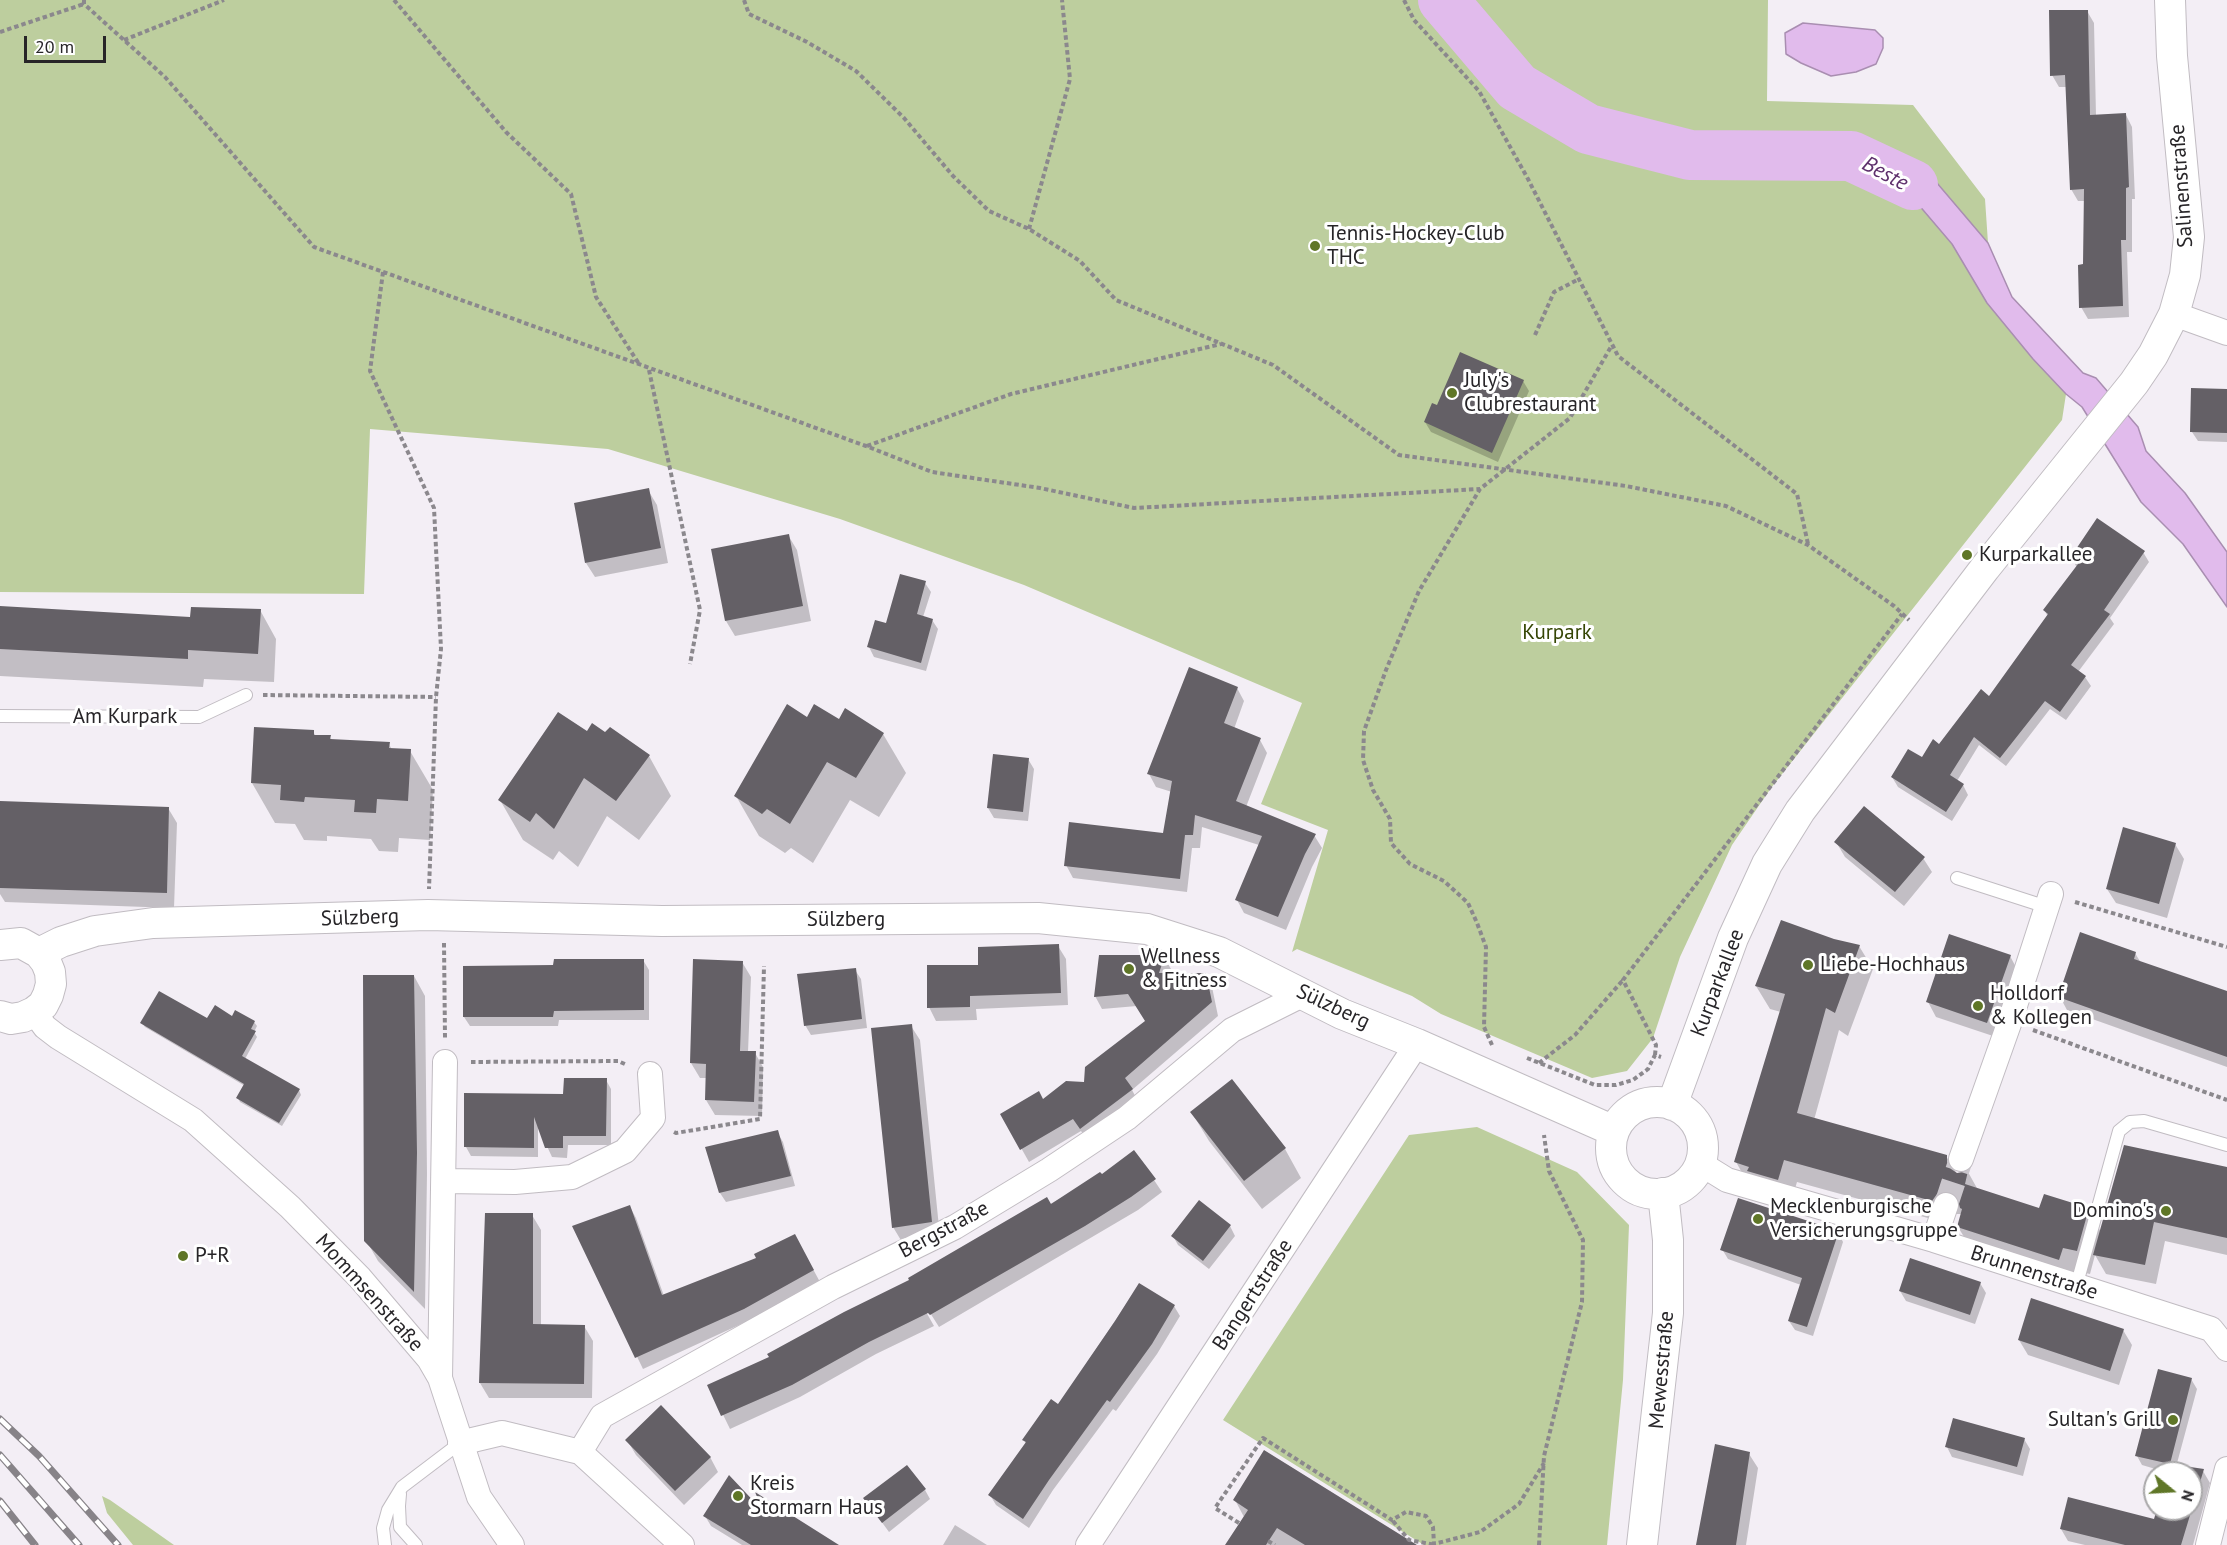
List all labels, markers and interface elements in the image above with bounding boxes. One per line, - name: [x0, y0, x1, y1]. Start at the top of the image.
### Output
- scale bar: [27, 24, 110, 62]
- text: 20 m: [35, 35, 74, 58]
- street label: Salinenstraße: [2165, 123, 2199, 249]
- water label: Beste: [1858, 151, 1912, 197]
- place label: Tennis-Hockey-Club THC: [1327, 221, 1505, 271]
- marker: Tennis-Hockey-Club THC: [1308, 239, 1322, 253]
- place label: July's Clubrestaurant: [1464, 368, 1596, 418]
- marker: July's Clubrestaurant: [1445, 386, 1459, 400]
- place label: Kurparkallee: [1979, 542, 2092, 568]
- marker: Kurparkallee: [1960, 548, 1974, 562]
- park label: Kurpark: [1522, 620, 1592, 646]
- street label: Am Kurpark: [73, 704, 177, 730]
- street label: Sülzberg: [320, 904, 400, 932]
- street label: Sülzberg: [807, 907, 885, 933]
- street label: Kurparkallee: [1686, 926, 1750, 1040]
- place label: Wellness & Fitness: [1141, 944, 1227, 994]
- place label: Liebe-Hochhaus: [1820, 952, 1965, 978]
- marker: Liebe-Hochhaus: [1801, 958, 1815, 972]
- marker: Wellness & Fitness: [1122, 962, 1136, 976]
- street label: Sülzberg: [1292, 979, 1374, 1035]
- place label: Holldorf & Kollegen: [1990, 981, 2092, 1031]
- marker: Holldorf & Kollegen: [1971, 999, 1985, 1013]
- place label: Mecklenburgische Versicherungsgruppe: [1770, 1194, 1958, 1244]
- street label: Bergstraße: [895, 1196, 993, 1264]
- place label: Domino's: [2073, 1198, 2154, 1224]
- marker: Domino's: [2159, 1204, 2173, 1218]
- marker: Mecklenburgische Versicherungsgruppe: [1751, 1212, 1765, 1226]
- street label: Mommsenstraße: [310, 1229, 428, 1357]
- street label: Bangertstraße: [1208, 1235, 1298, 1355]
- street label: Brunnenstraße: [1967, 1241, 2101, 1305]
- place label: P+R: [195, 1243, 230, 1269]
- marker: P+R: [176, 1249, 190, 1263]
- street label: Mewesstraße: [1644, 1310, 1680, 1430]
- place label: Sultan's Grill: [2048, 1407, 2161, 1433]
- marker: Sultan's Grill: [2166, 1413, 2180, 1427]
- north arrow: [2143, 1461, 2203, 1521]
- place label: Kreis Stormarn Haus: [750, 1471, 883, 1521]
- text: N: [2177, 1488, 2199, 1504]
- marker: Kreis Stormarn Haus: [731, 1489, 745, 1503]

